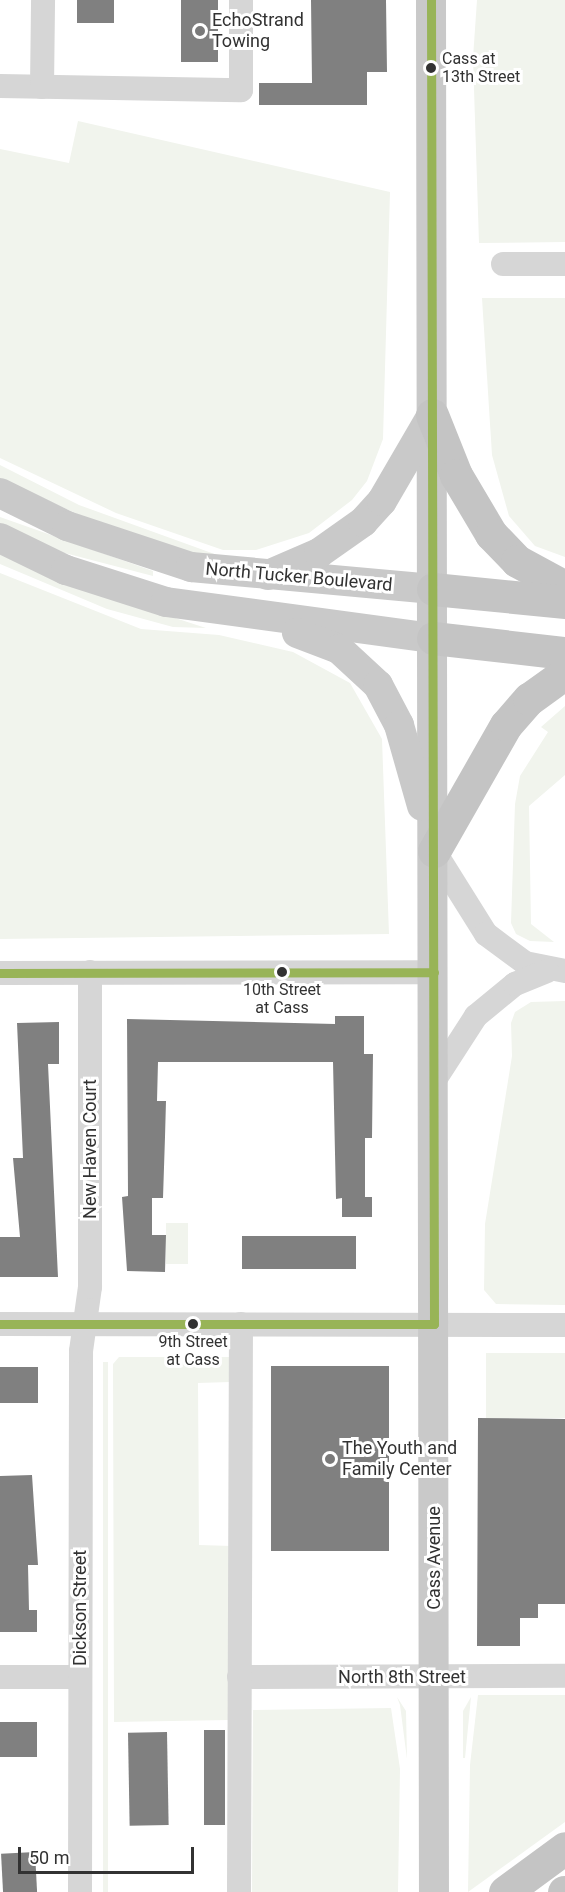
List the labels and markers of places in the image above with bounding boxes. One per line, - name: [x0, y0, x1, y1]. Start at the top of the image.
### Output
- place label: EchoStrand Towing: [212, 10, 304, 52]
- marker: EchoStrand Towing: [193, 24, 207, 38]
- place label: Cass at 13th Street: [442, 49, 520, 87]
- marker: Cass at 13th Street: [425, 62, 437, 74]
- marker: 10th Street at Cass: [276, 966, 288, 978]
- place label: 10th Street at Cass: [243, 980, 321, 1018]
- marker: 9th Street at Cass: [187, 1318, 199, 1330]
- place label: 9th Street at Cass: [158, 1332, 228, 1370]
- place label: The Youth and Family Center: [342, 1438, 457, 1480]
- marker: The Youth and Family Center: [323, 1452, 337, 1466]

